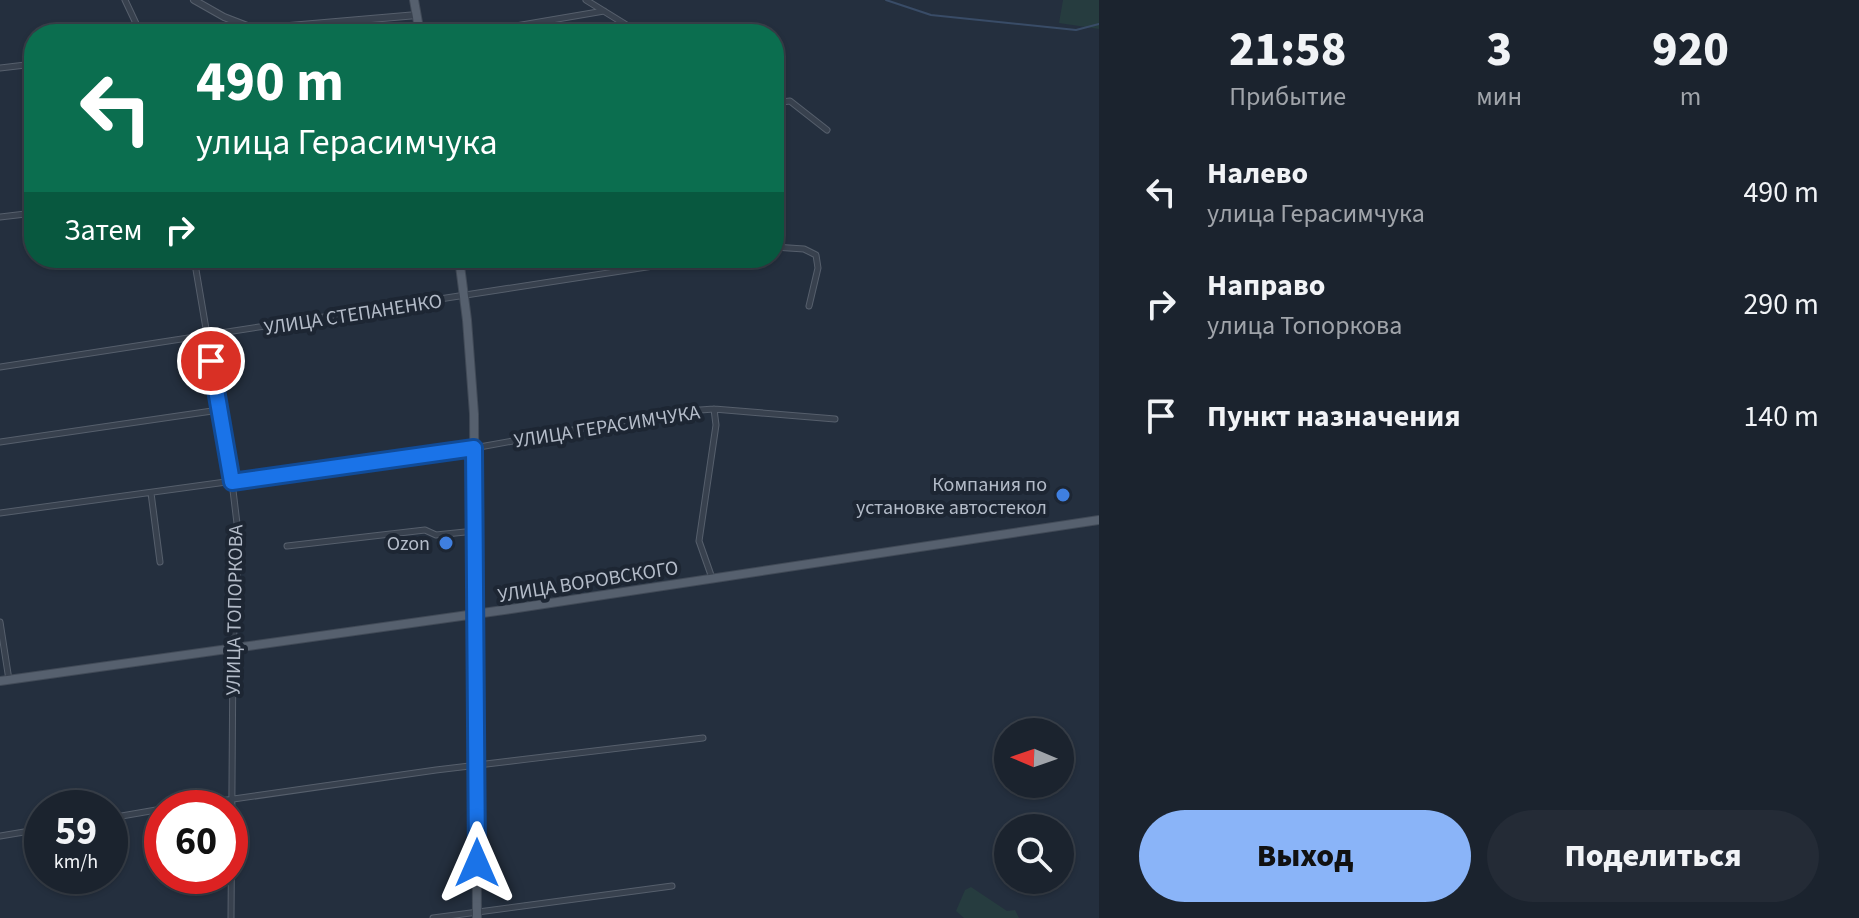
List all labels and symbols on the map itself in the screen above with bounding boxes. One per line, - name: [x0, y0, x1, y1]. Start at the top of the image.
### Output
- street label: УЛИЦА СТЕПАНЕНКО: [262, 287, 444, 343]
- pin: [177, 327, 245, 395]
- street label: УЛИЦА ГЕРАСИМЧУКА: [512, 398, 702, 456]
- place label: Компания по установке автостекол: [856, 471, 1047, 522]
- marker: Компания по установке автостекол: [1054, 486, 1072, 504]
- street label: УЛИЦА ТОПОРКОВА: [220, 524, 250, 696]
- place label: Ozon: [387, 530, 430, 558]
- marker: Ozon: [437, 534, 455, 552]
- street label: УЛИЦА ВОРОВСКОГО: [496, 554, 680, 610]
- north arrow: [994, 718, 1074, 798]
- speed limit sign: 60: [144, 790, 248, 894]
- position arrow: [435, 821, 519, 905]

